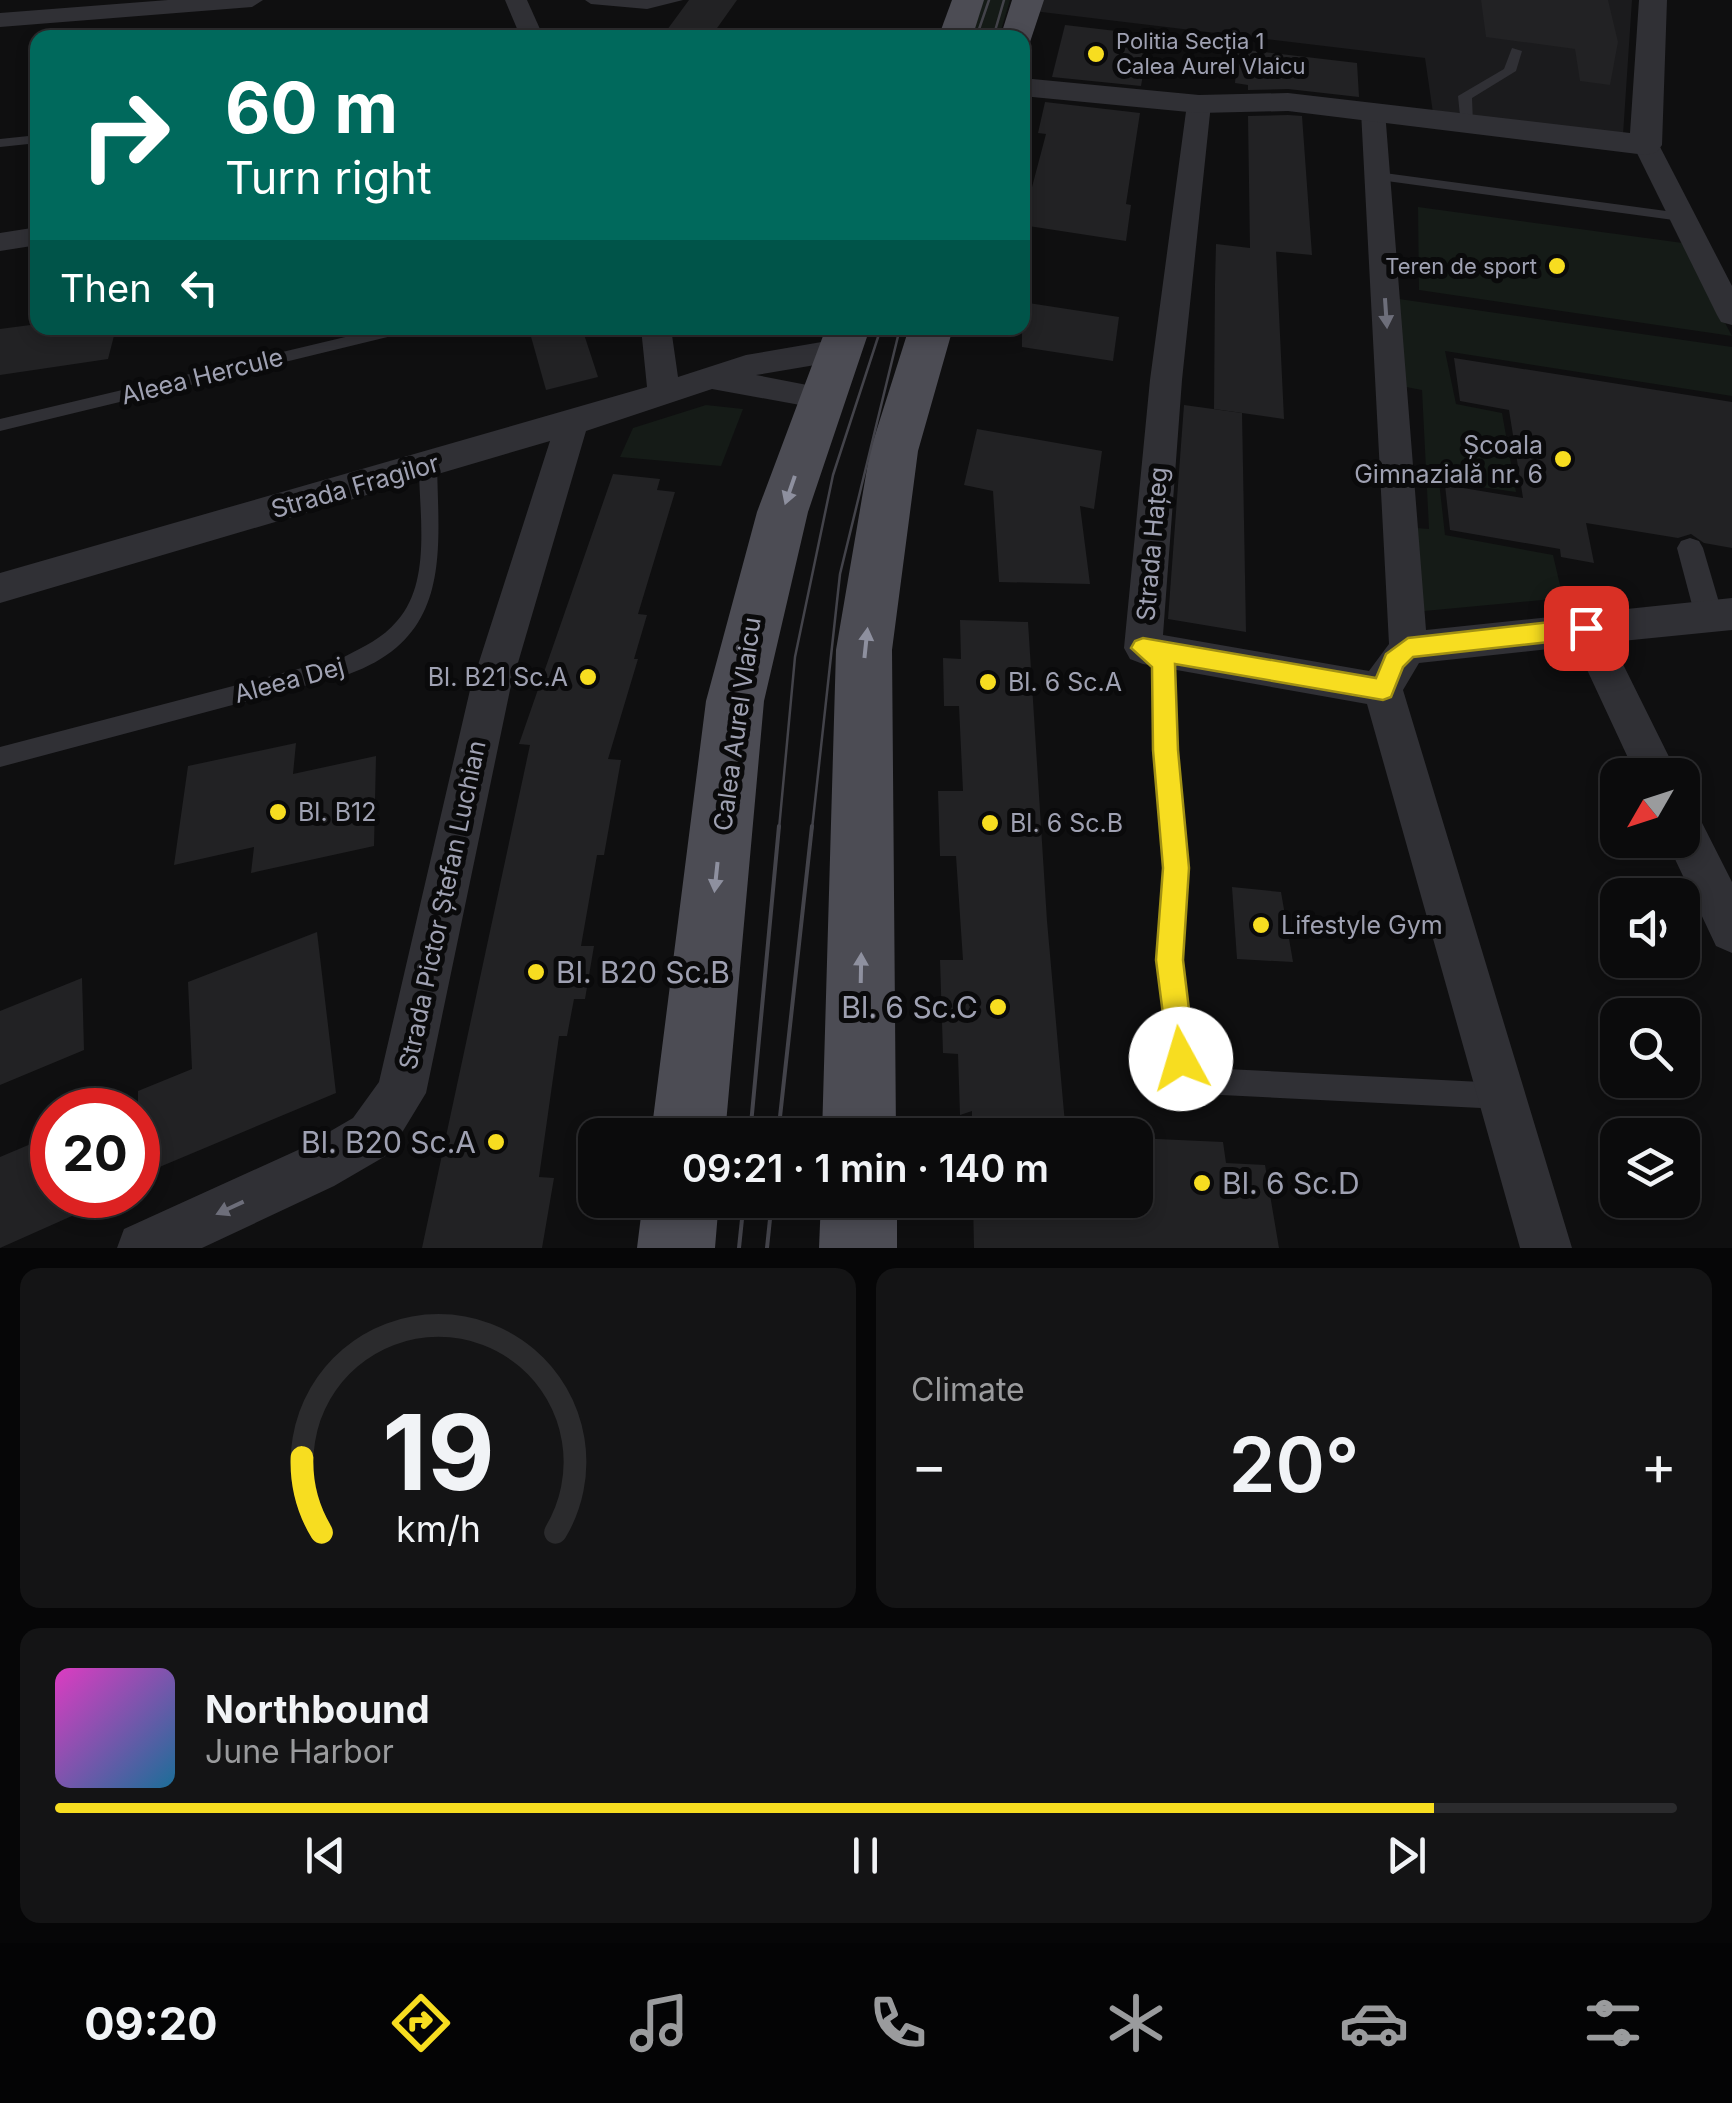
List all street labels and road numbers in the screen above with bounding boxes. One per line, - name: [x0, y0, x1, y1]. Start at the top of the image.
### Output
- street label: Aleea Hercule: [118, 341, 286, 411]
- street label: Strada Fragilor: [268, 448, 442, 524]
- street label: Strada Hațeg: [1130, 466, 1174, 622]
- street label: Calea Aurel Vlaicu: [707, 615, 767, 833]
- street label: Aleea Dej: [231, 651, 347, 709]
- street label: Strada Pictor Ștefan Luchian: [392, 738, 492, 1072]

